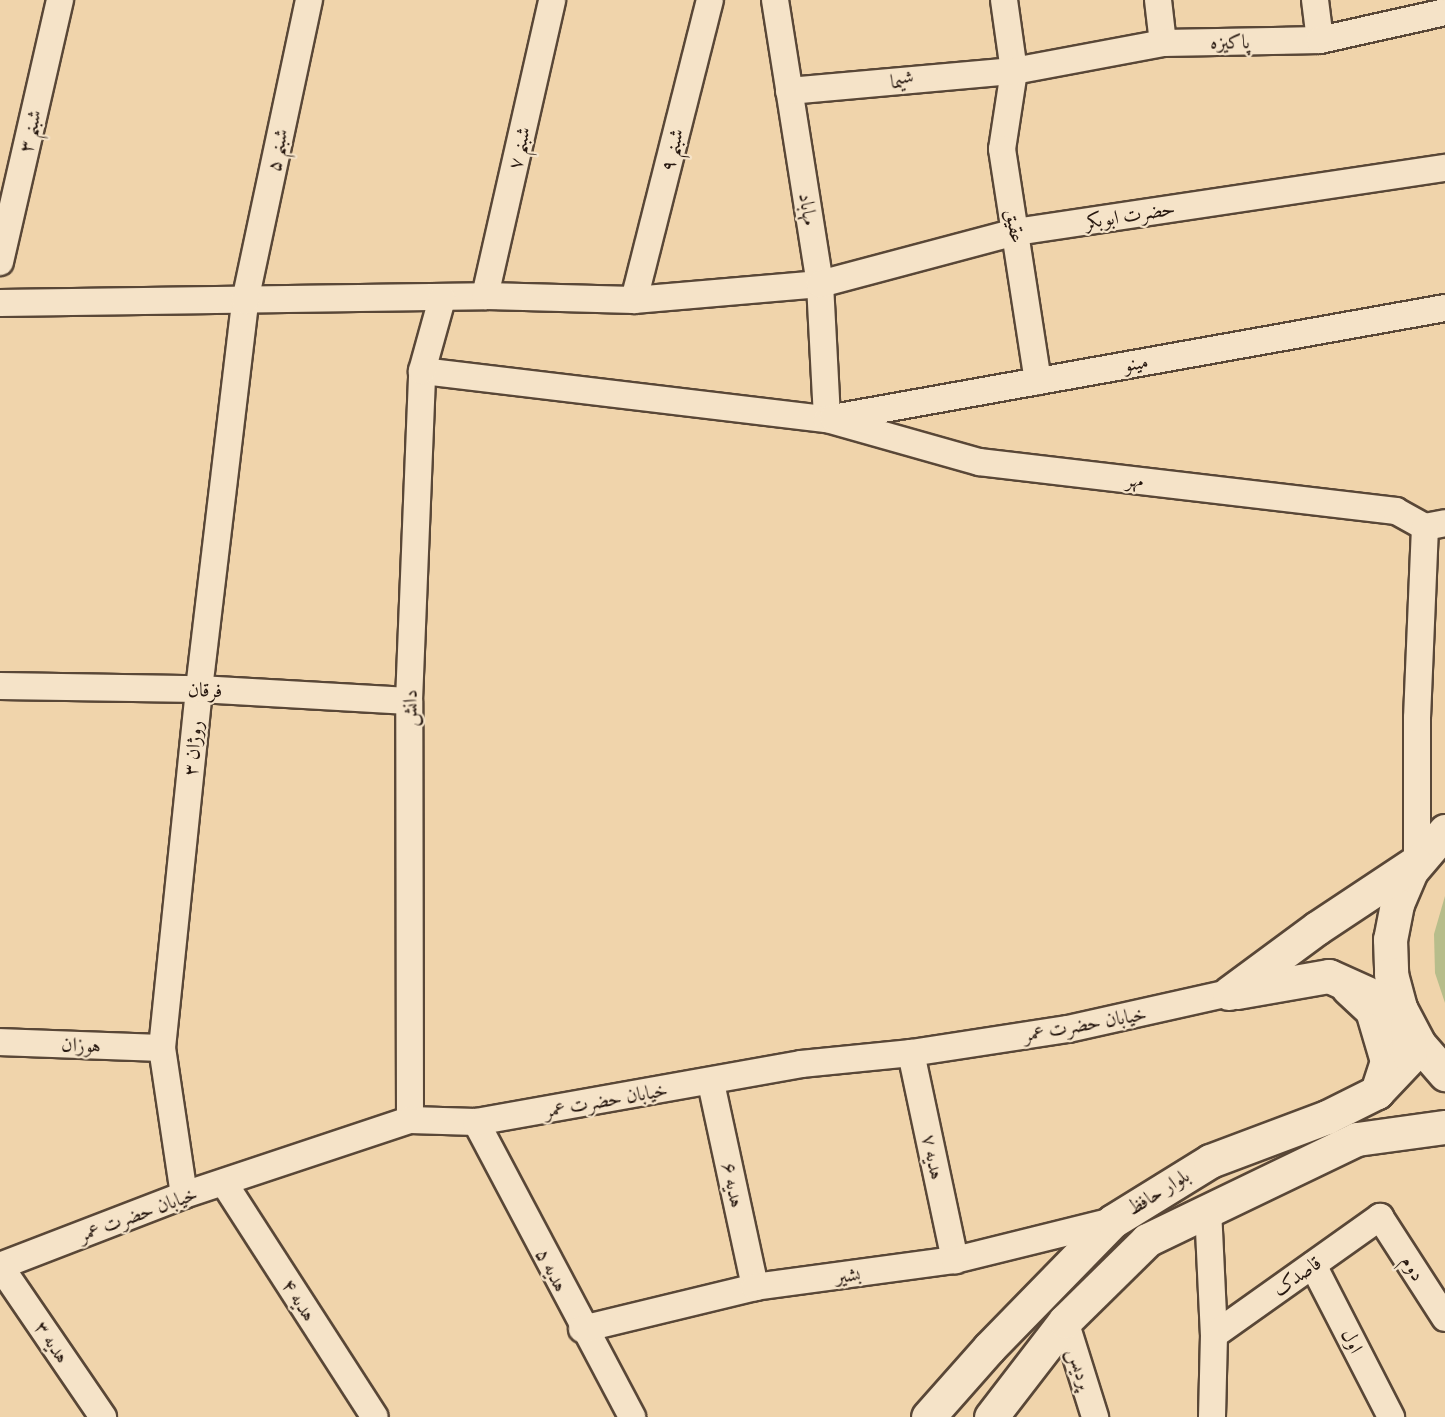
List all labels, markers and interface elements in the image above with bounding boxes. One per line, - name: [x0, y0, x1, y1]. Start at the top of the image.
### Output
- street label: پاکیزه: [1210, 30, 1250, 54]
- street label: شیما: [889, 68, 915, 94]
- street label: شبنم ۳: [13, 107, 47, 155]
- street label: شبنم ۷: [502, 124, 536, 172]
- street label: شبنم ۵: [261, 126, 293, 174]
- street label: شبنم ۹: [655, 126, 689, 174]
- street label: مهاباد: [794, 191, 822, 227]
- street label: حضرت ابوبکر: [1083, 196, 1177, 234]
- street label: عقیق: [1000, 207, 1030, 245]
- street label: مینو: [1122, 349, 1150, 377]
- street label: مهر: [1125, 467, 1145, 493]
- street label: فرقان: [187, 677, 223, 703]
- street label: دانش: [398, 689, 422, 727]
- street label: روژان ۳: [178, 719, 208, 777]
- street label: خیابان حضرت عمر: [1021, 1001, 1149, 1047]
- street label: هوزان: [61, 1032, 101, 1058]
- street label: خیابان حضرت عمر: [542, 1077, 670, 1123]
- street label: هدیه ۷: [916, 1132, 950, 1182]
- street label: هدیه ۶: [716, 1160, 750, 1210]
- street label: بلوار حافظ: [1122, 1163, 1194, 1221]
- street label: خیابان حضرت عمر: [75, 1181, 201, 1247]
- street label: هدیه ۵: [531, 1244, 573, 1296]
- street label: قاصدک: [1268, 1251, 1326, 1301]
- street label: دوم: [1396, 1251, 1430, 1285]
- street label: بشیر: [834, 1262, 862, 1288]
- street label: هدیه ۴: [276, 1274, 322, 1326]
- street label: هدیه ۳: [29, 1316, 75, 1368]
- street label: اول: [1336, 1325, 1368, 1357]
- street label: پردیس: [1062, 1345, 1098, 1393]

